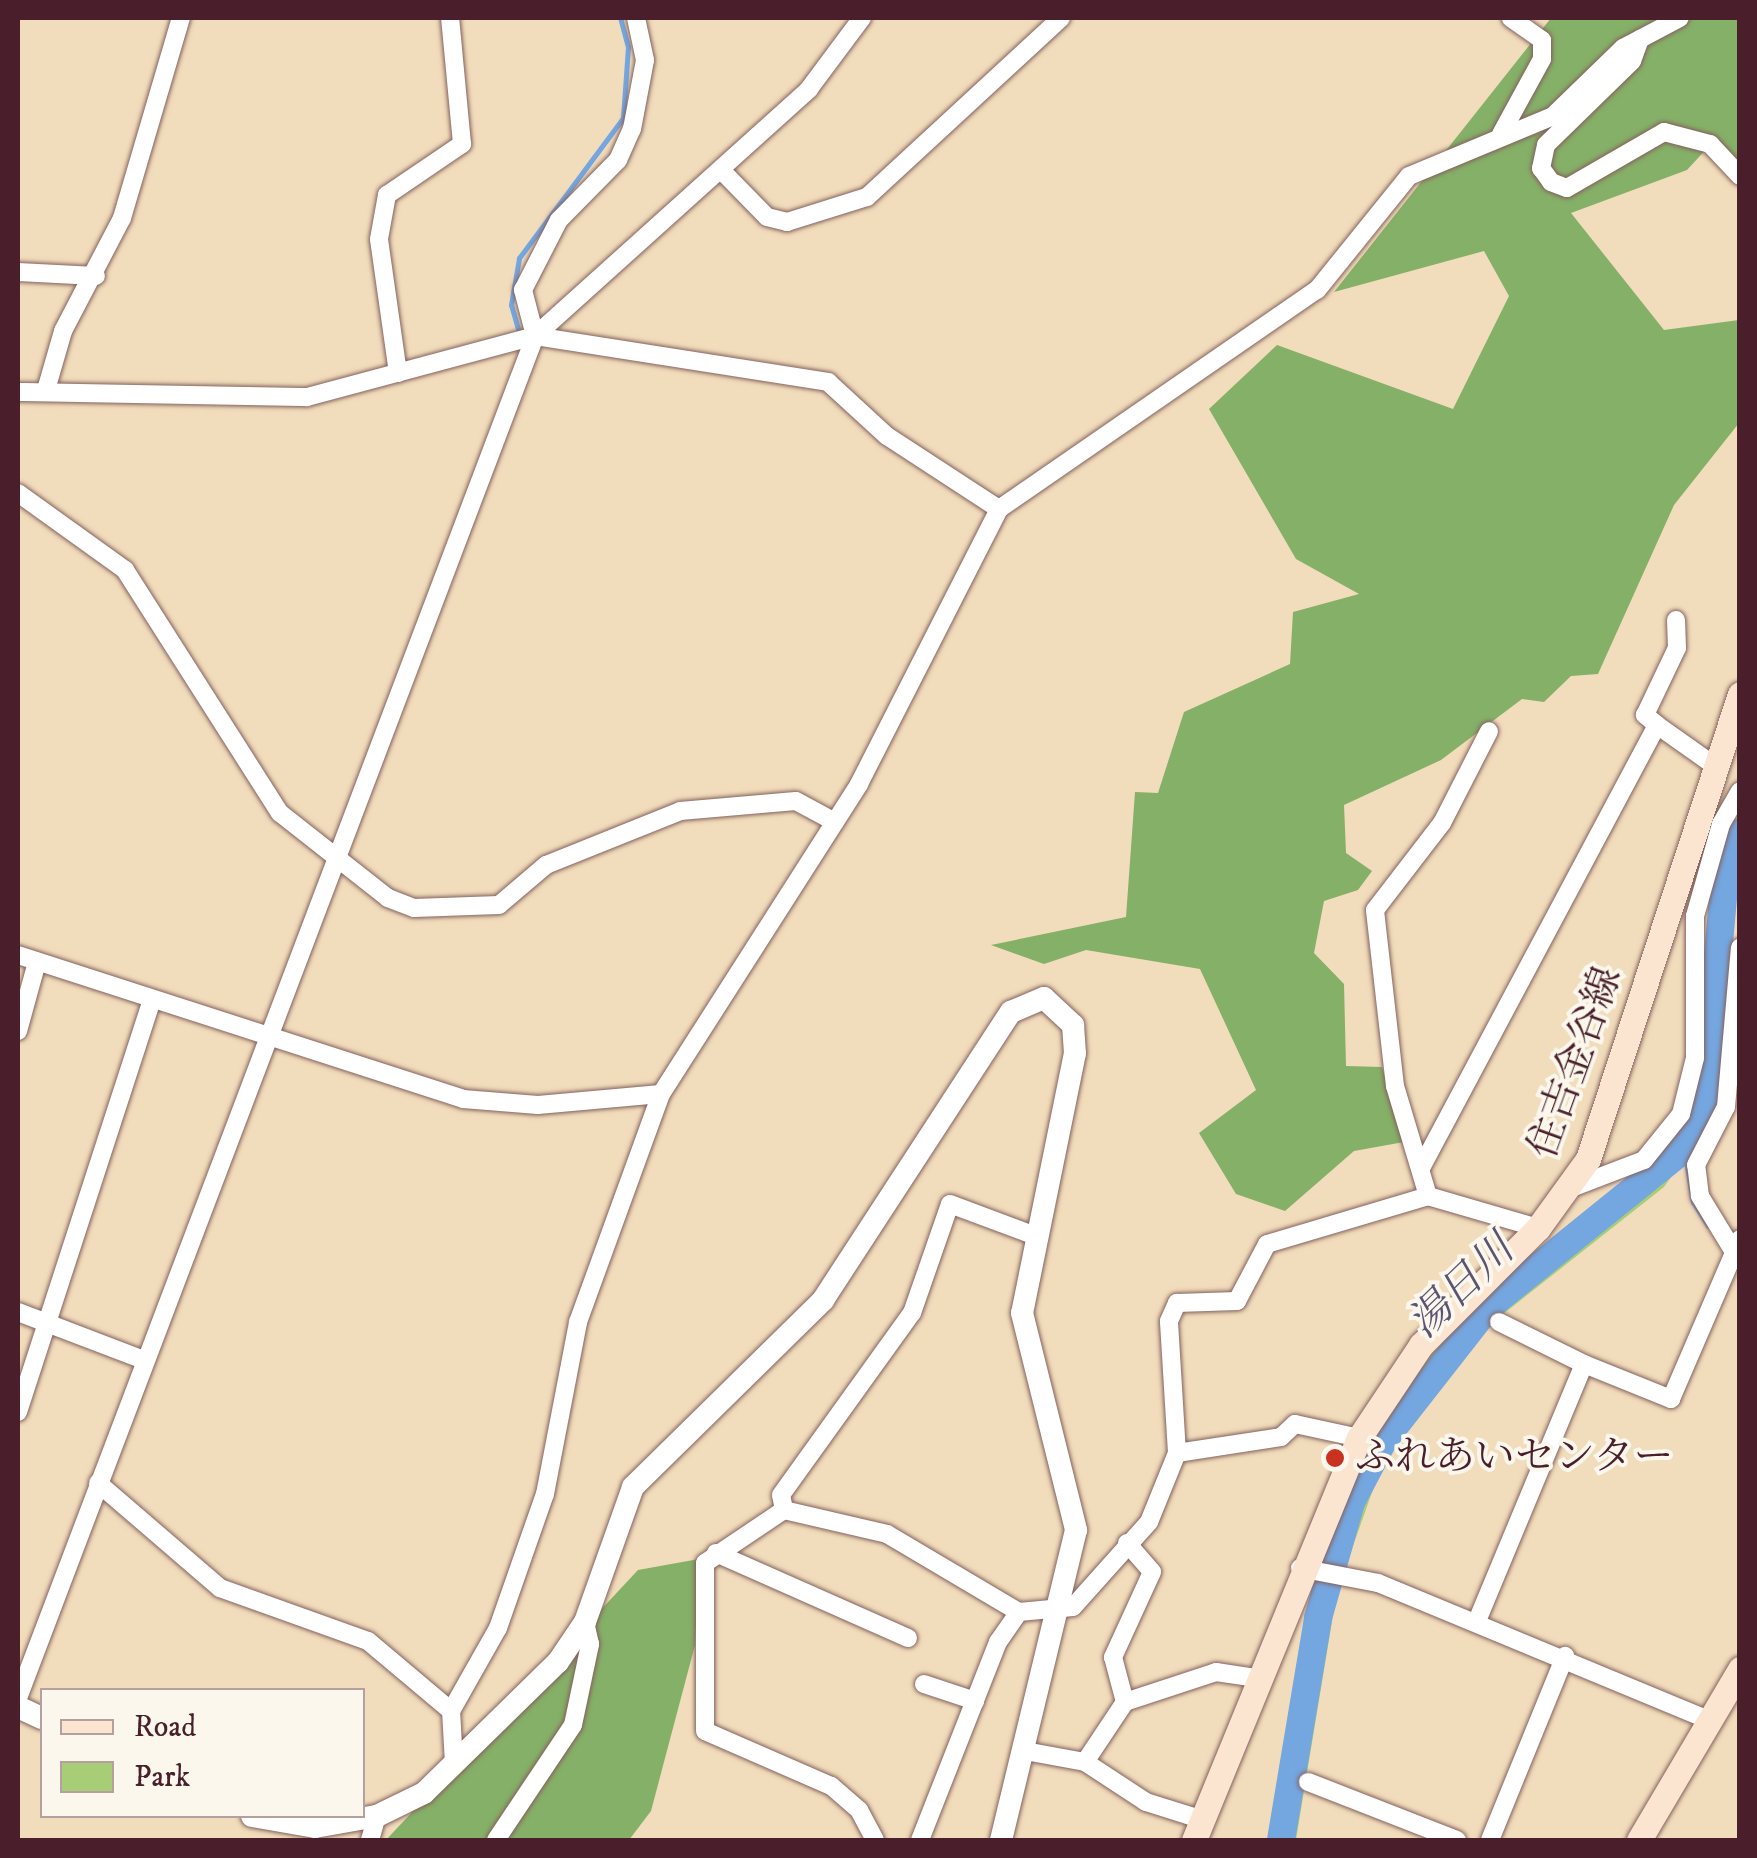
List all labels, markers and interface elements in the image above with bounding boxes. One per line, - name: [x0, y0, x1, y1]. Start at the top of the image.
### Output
- street label: 住吉金谷線: [1519, 961, 1633, 1165]
- water label: 湯日川: [1399, 1225, 1525, 1349]
- place label: ふれあいセンター: [1355, 1434, 1675, 1482]
- marker: ふれあいセンター: [1324, 1447, 1346, 1469]
- legend: [40, 1688, 365, 1818]
- text: Road: [134, 1709, 196, 1746]
- text: Park: [134, 1759, 190, 1796]

